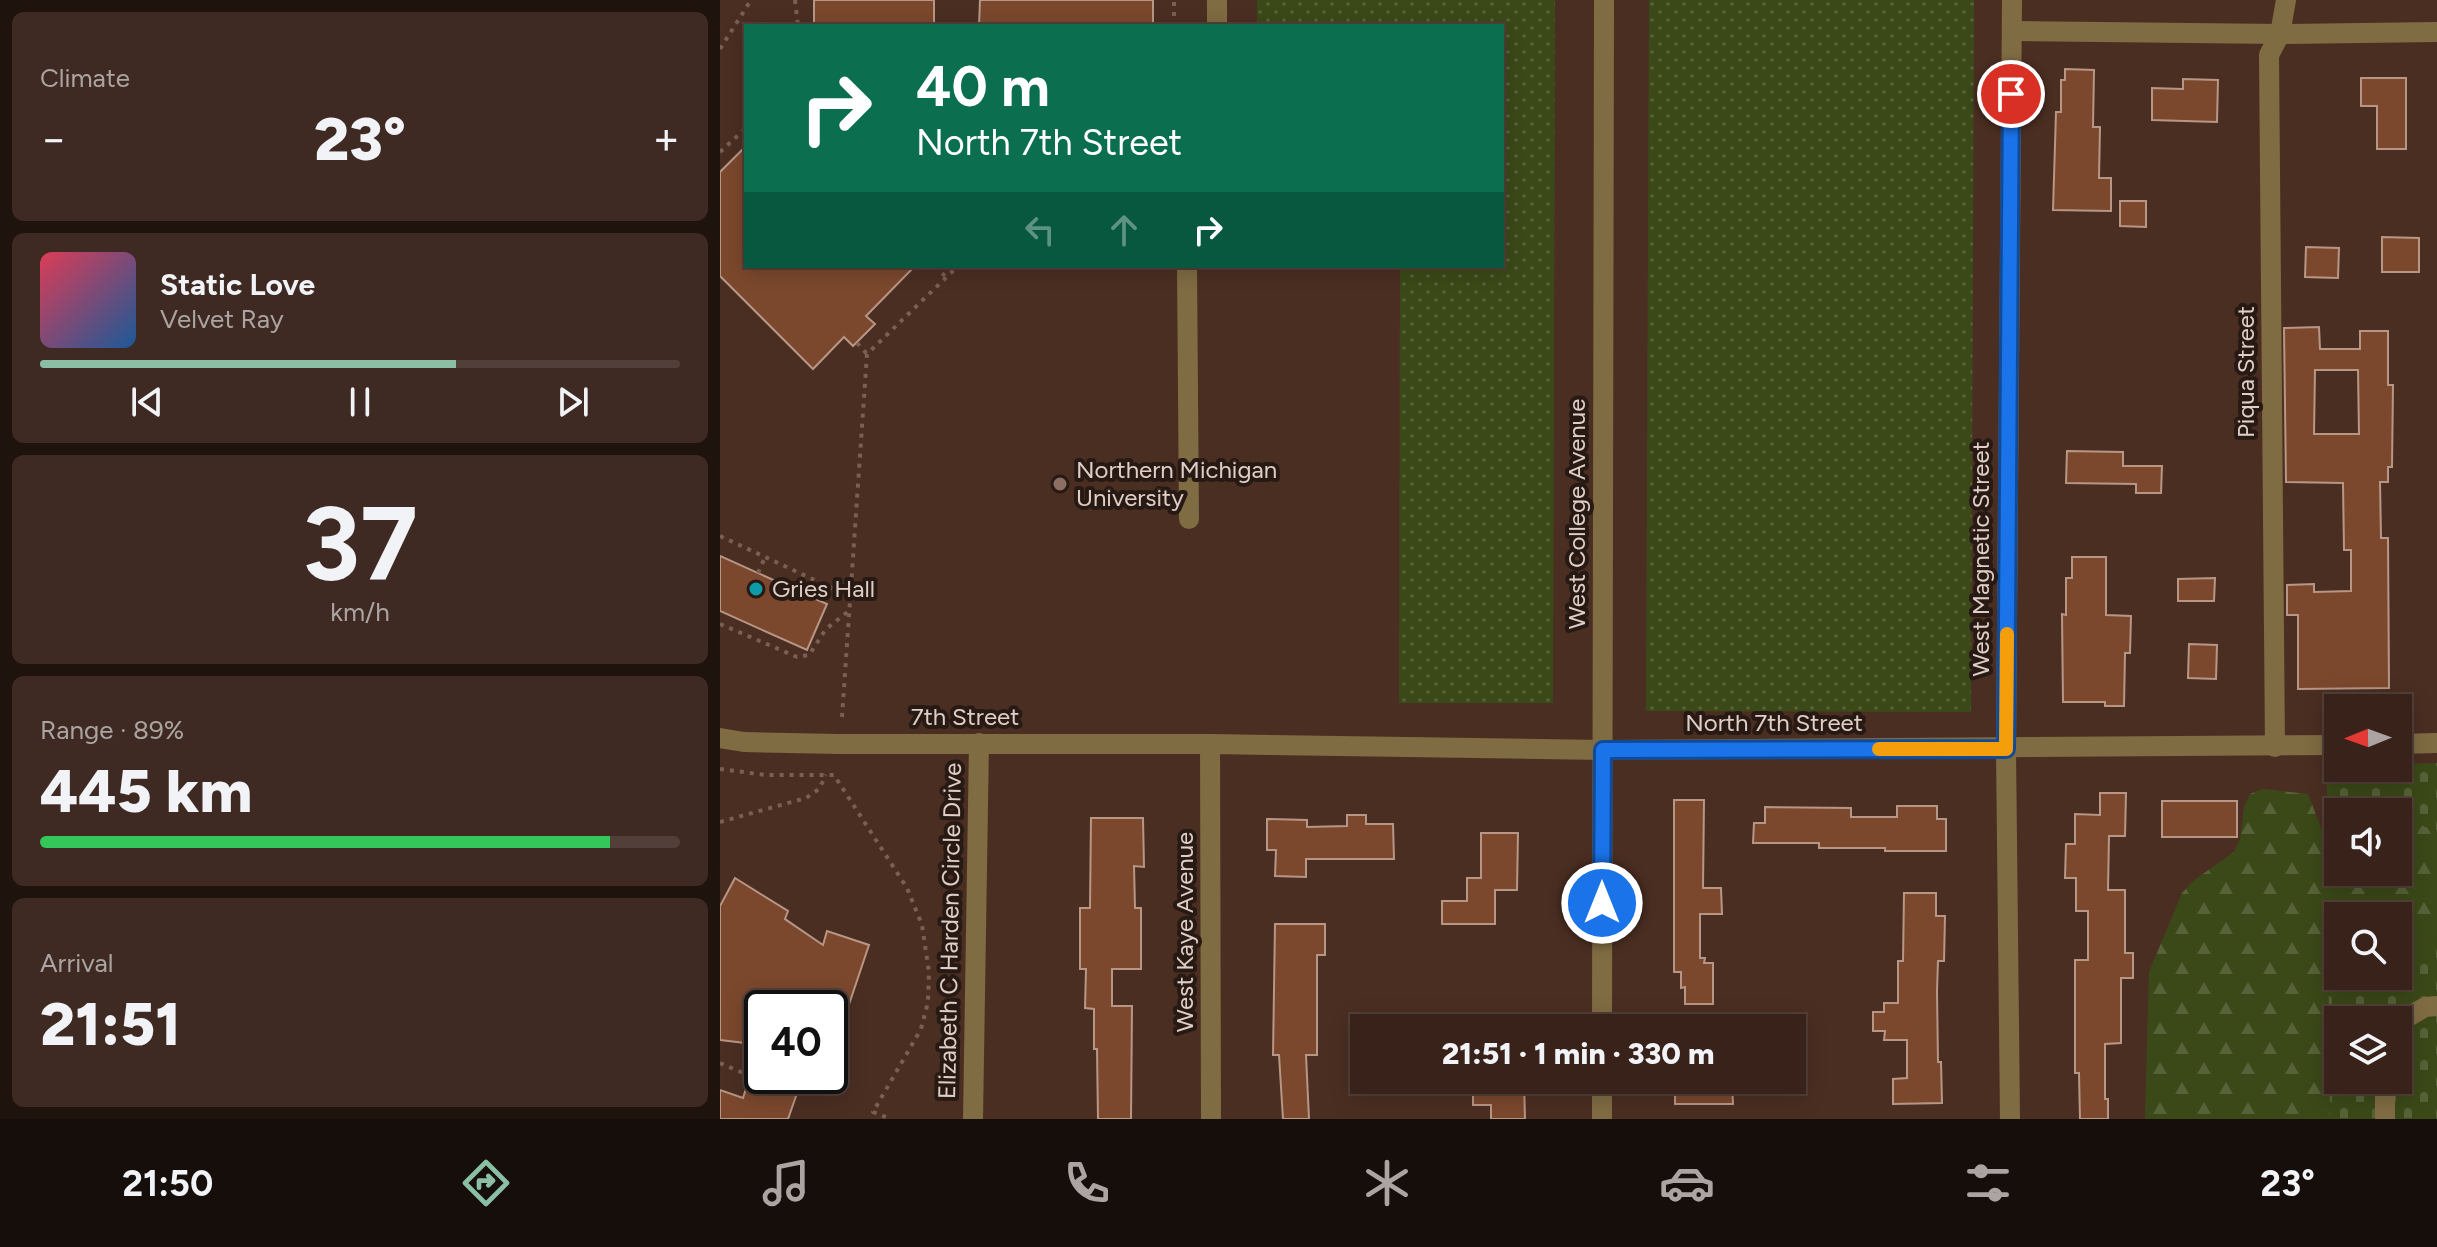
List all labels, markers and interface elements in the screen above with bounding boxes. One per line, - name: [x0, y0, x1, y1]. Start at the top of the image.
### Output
- text: 40 m: [916, 53, 1050, 120]
- icon: right: [784, 56, 888, 160]
- pin: [1977, 60, 2045, 128]
- text: Climate: [40, 62, 130, 94]
- icon: arrive: [1989, 72, 2033, 116]
- text: 23°: [314, 103, 406, 175]
- text: −: [40, 112, 67, 165]
- text: +: [653, 112, 680, 165]
- text: North 7th Street: [916, 121, 1182, 164]
- icon: left: [1018, 208, 1062, 252]
- icon: ahead: [1102, 208, 1146, 252]
- icon: right: [1186, 208, 1230, 252]
- text: Static Love: [160, 266, 315, 303]
- text: Velvet Ray: [160, 303, 284, 335]
- street label: Piqua Street: [2231, 306, 2260, 438]
- icon: previous: [125, 380, 169, 424]
- icon: pause: [338, 380, 382, 424]
- icon: next: [551, 380, 595, 424]
- street label: West College Avenue: [1562, 399, 1591, 629]
- street label: West Magnetic Street: [1966, 441, 1995, 677]
- place label: Northern Michigan University: [1076, 455, 1277, 512]
- marker: Northern Michigan University: [1051, 475, 1069, 493]
- text: 37: [302, 481, 418, 606]
- place label: Gries Hall: [772, 574, 875, 603]
- marker: Gries Hall: [747, 580, 765, 598]
- text: km/h: [330, 596, 390, 628]
- north arrow: [2324, 694, 2412, 782]
- map controls: [2324, 694, 2412, 1094]
- street label: 7th Street: [911, 702, 1019, 731]
- street label: North 7th Street: [1685, 708, 1863, 737]
- text: Range · 89%: [40, 714, 184, 746]
- text: 445 km: [40, 755, 252, 827]
- street label: Elizabeth C Harden Circle Drive: [932, 763, 967, 1099]
- button: sound: [2324, 798, 2412, 886]
- street label: West Kaye Avenue: [1170, 832, 1199, 1032]
- position arrow: [1560, 861, 1644, 945]
- button: search: [2324, 902, 2412, 990]
- text: Arrival: [40, 947, 113, 979]
- text: 21:51: [40, 988, 181, 1060]
- speed limit sign: 40: [744, 990, 848, 1094]
- button: layers: [2324, 1006, 2412, 1094]
- text: 21:51 · 1 min · 330 m: [1442, 1035, 1714, 1072]
- icon: directions: [458, 1155, 514, 1211]
- icon: music: [758, 1155, 814, 1211]
- icon: phone: [1059, 1155, 1115, 1211]
- icon: climate: [1359, 1155, 1415, 1211]
- icon: car: [1659, 1155, 1715, 1211]
- icon: filters: [1960, 1155, 2016, 1211]
- text: 21:50: [122, 1162, 213, 1205]
- text: 23°: [2260, 1162, 2315, 1205]

